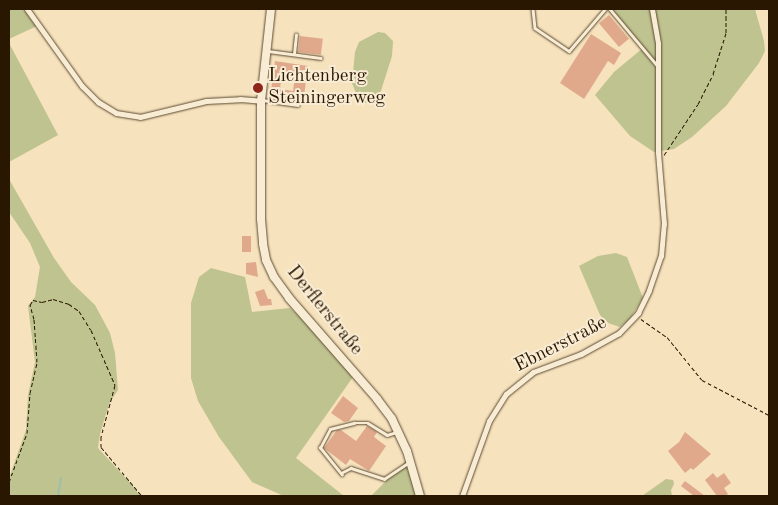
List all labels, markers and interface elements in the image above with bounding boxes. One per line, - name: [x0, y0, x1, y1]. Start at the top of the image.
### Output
- place label: Lichtenberg Steiningerweg: [268, 66, 386, 110]
- marker: Lichtenberg Steiningerweg: [252, 82, 264, 94]
- street label: Derflerstraße: [281, 262, 367, 360]
- street label: Ebnerstraße: [511, 312, 611, 378]

